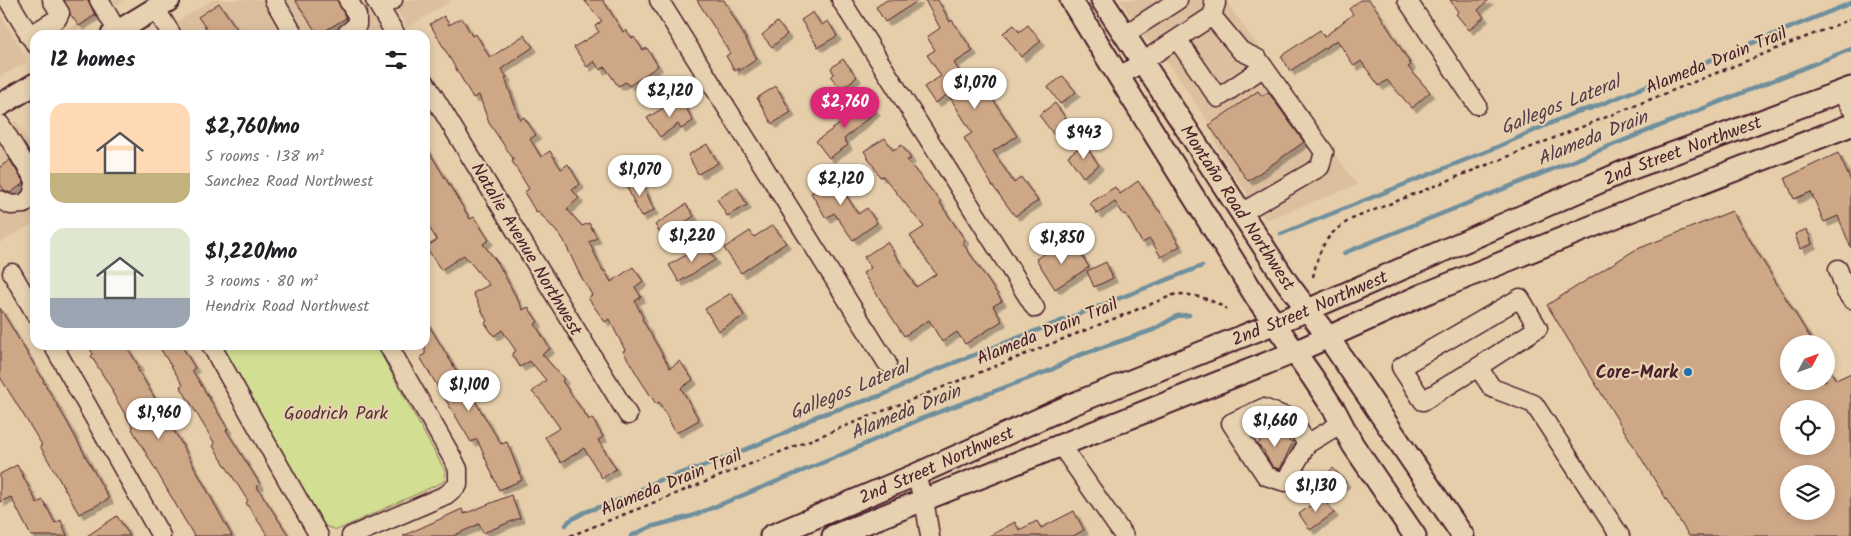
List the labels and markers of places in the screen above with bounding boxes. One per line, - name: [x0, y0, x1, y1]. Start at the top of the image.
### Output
- pin: $1,070: [934, 68, 1016, 110]
- pin: $2,120: [629, 76, 711, 118]
- pin: $2,760: [804, 86, 886, 129]
- pin: $943: [1054, 118, 1114, 160]
- pin: $1,070: [599, 154, 681, 197]
- pin: $2,120: [800, 164, 882, 206]
- pin: $1,220: [651, 220, 733, 263]
- pin: $1,850: [1021, 222, 1103, 265]
- place label: Core-Mark: [1596, 359, 1679, 388]
- marker: Core-Mark: [1682, 366, 1694, 378]
- pin: $1,100: [428, 370, 510, 412]
- pin: $1,960: [118, 398, 200, 440]
- pin: $1,660: [1234, 406, 1316, 448]
- pin: $1,130: [1275, 470, 1357, 513]

